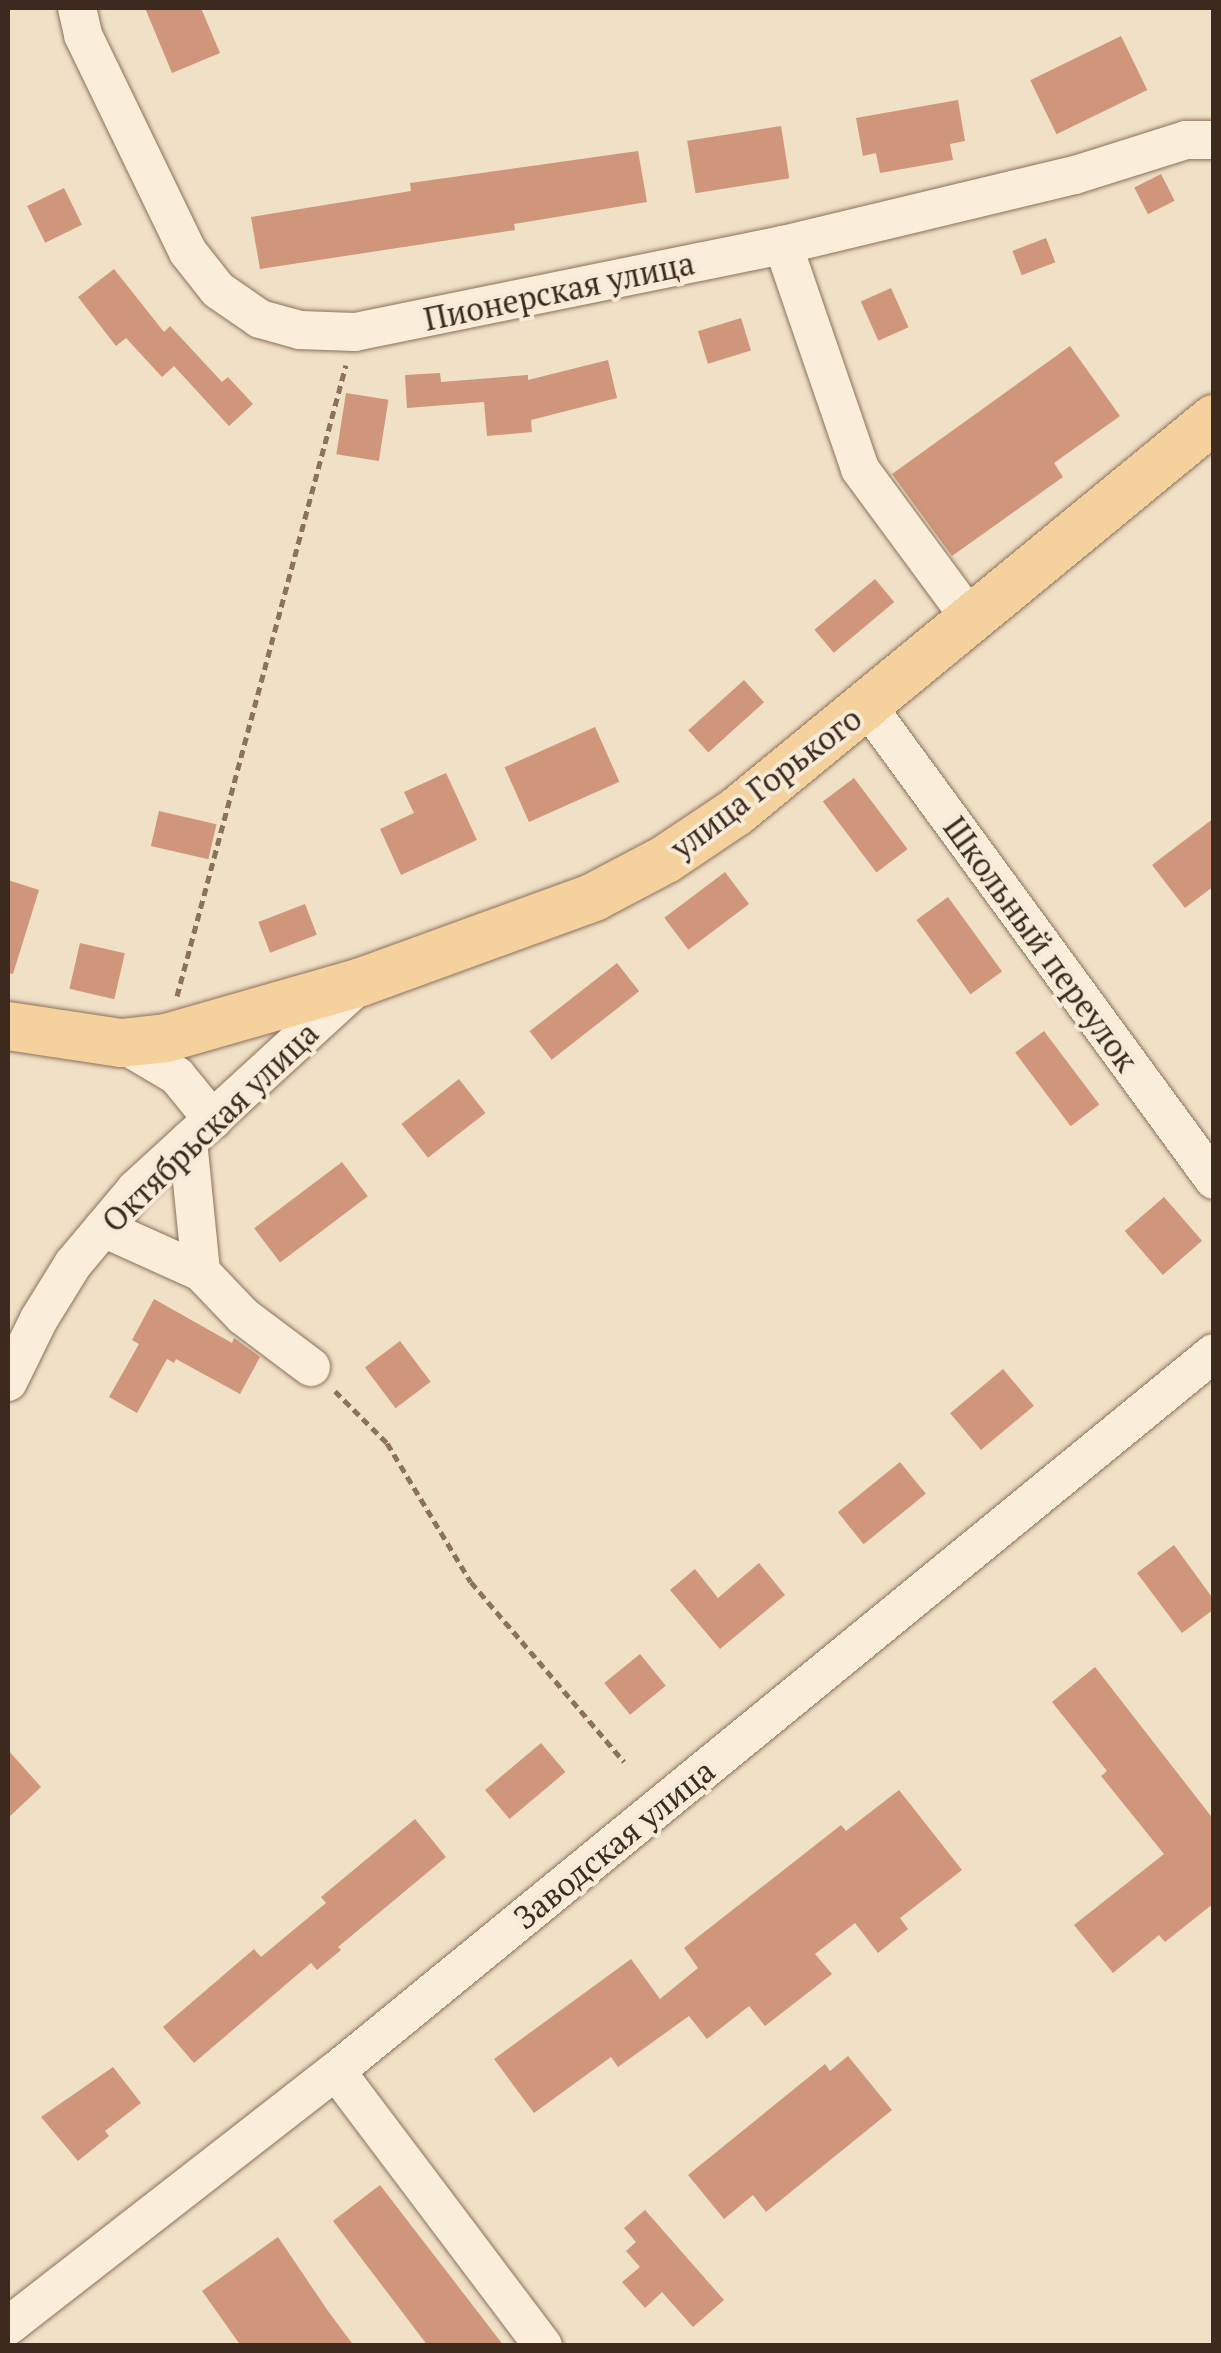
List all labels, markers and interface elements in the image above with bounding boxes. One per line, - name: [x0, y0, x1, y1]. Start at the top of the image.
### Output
- street label: Пионерская улица: [420, 244, 698, 338]
- street label: улица Горького: [663, 699, 869, 867]
- street label: Школьный переулок: [936, 809, 1146, 1079]
- street label: Октябрьская улица: [94, 1014, 326, 1240]
- street label: Заводская улица: [506, 1751, 722, 1937]

